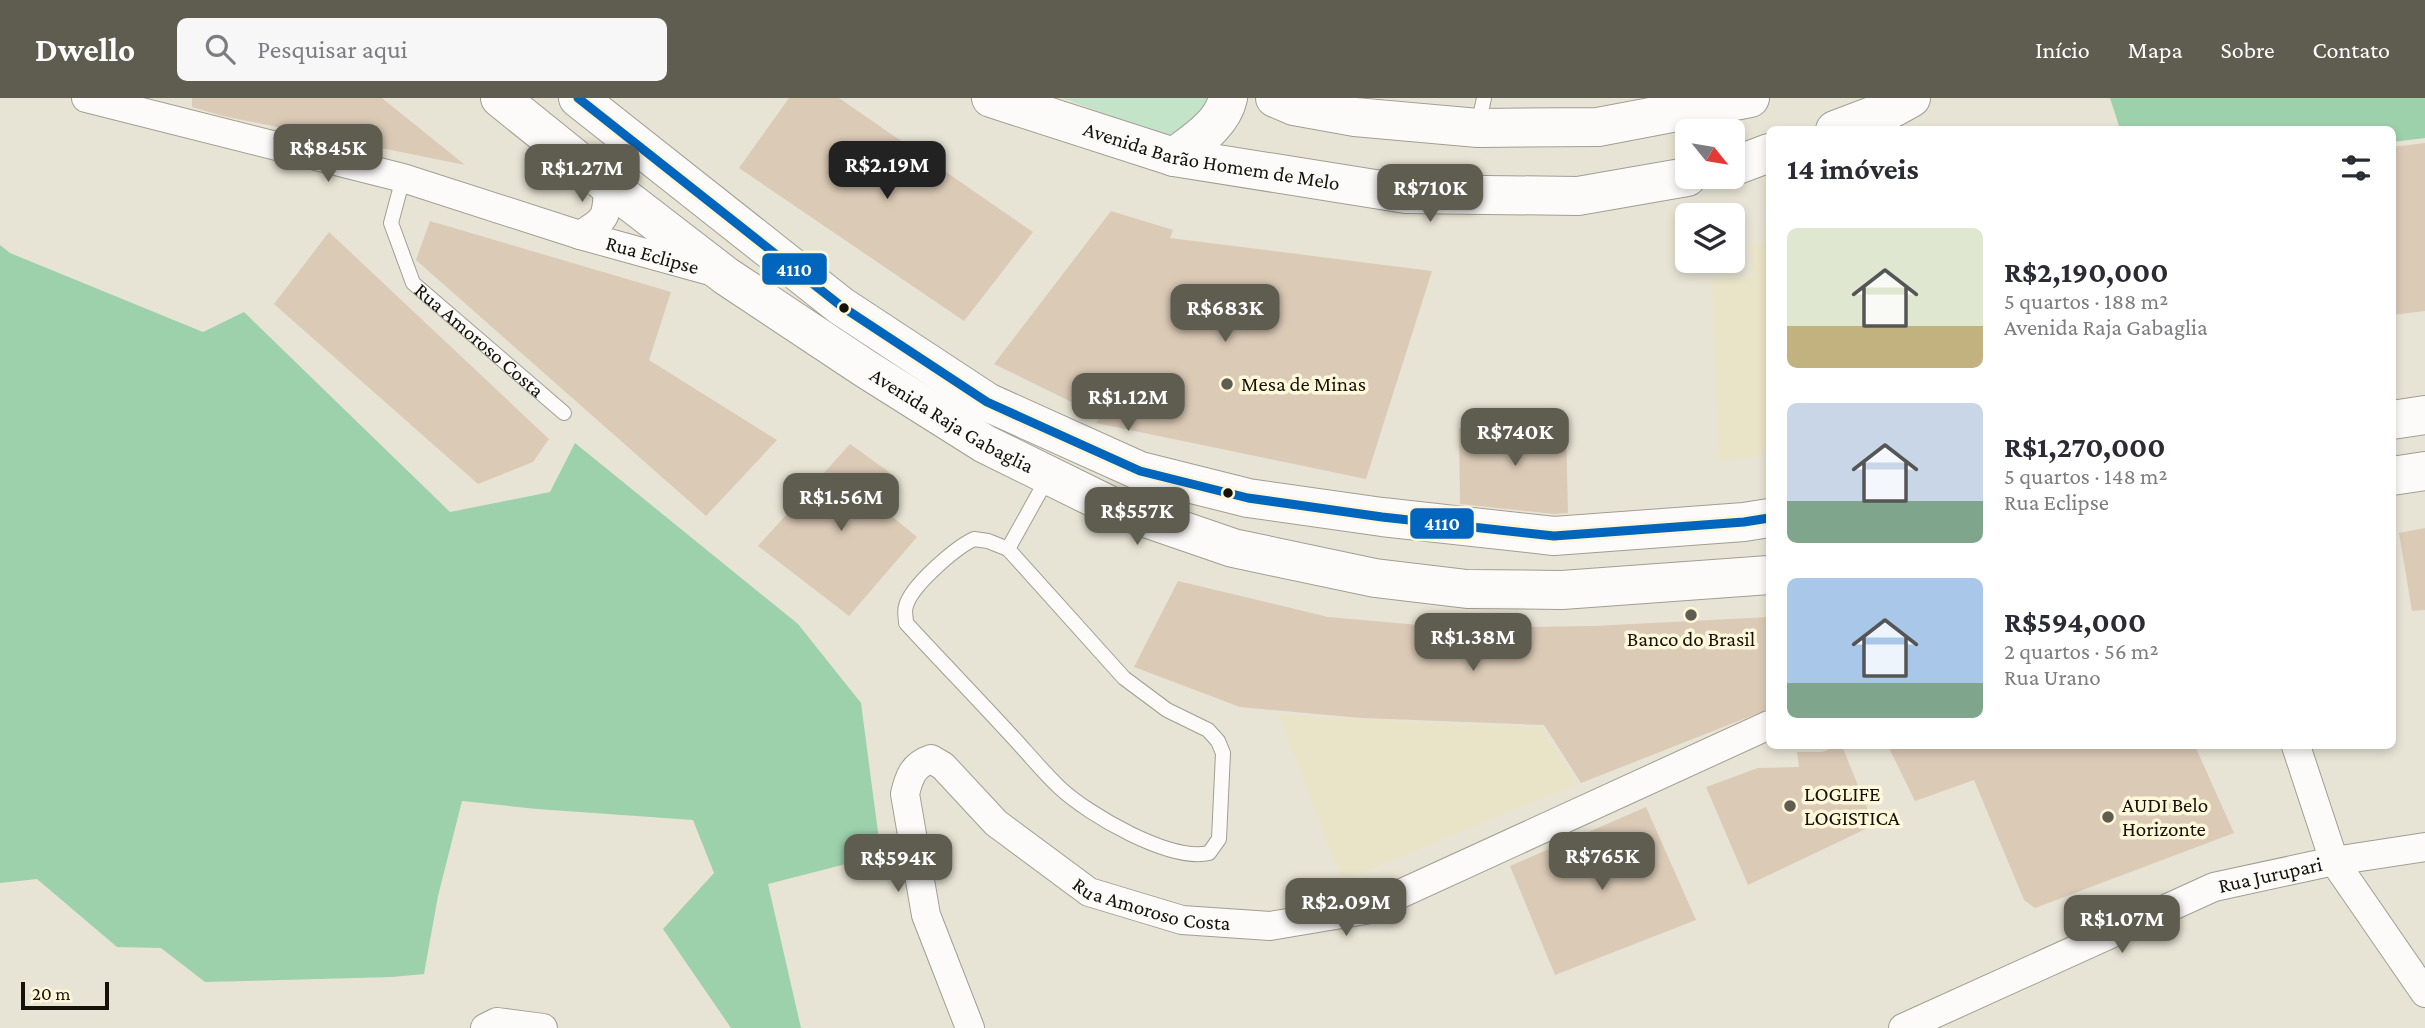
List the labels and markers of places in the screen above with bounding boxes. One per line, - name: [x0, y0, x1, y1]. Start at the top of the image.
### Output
- pin: R$845K: [271, 125, 385, 184]
- pin: R$2.19M: [822, 141, 952, 201]
- pin: R$1.27M: [517, 144, 647, 204]
- pin: R$710K: [1373, 164, 1487, 224]
- pin: R$683K: [1168, 285, 1282, 344]
- unlabelled marker: [837, 301, 851, 315]
- place label: Mesa de Minas: [1241, 372, 1366, 396]
- pin: R$1.12M: [1063, 374, 1193, 433]
- marker: Mesa de Minas: [1219, 376, 1235, 392]
- pin: R$740K: [1458, 408, 1572, 468]
- pin: R$1.56M: [776, 474, 906, 533]
- unlabelled marker: [1221, 486, 1235, 500]
- pin: R$557K: [1080, 488, 1194, 547]
- marker: Banco do Brasil: [1683, 607, 1699, 623]
- pin: R$1.38M: [1408, 614, 1538, 673]
- place label: Banco do Brasil: [1627, 627, 1755, 651]
- place label: LOGLIFE LOGISTICA: [1804, 782, 1900, 830]
- place label: AUDI Belo Horizonte: [2122, 793, 2208, 841]
- marker: LOGLIFE LOGISTICA: [1782, 798, 1798, 814]
- marker: AUDI Belo Horizonte: [2100, 809, 2116, 825]
- pin: R$765K: [1545, 832, 1659, 892]
- pin: R$594K: [841, 834, 955, 894]
- pin: R$2.09M: [1281, 878, 1411, 938]
- pin: R$1.07M: [2057, 896, 2187, 955]

